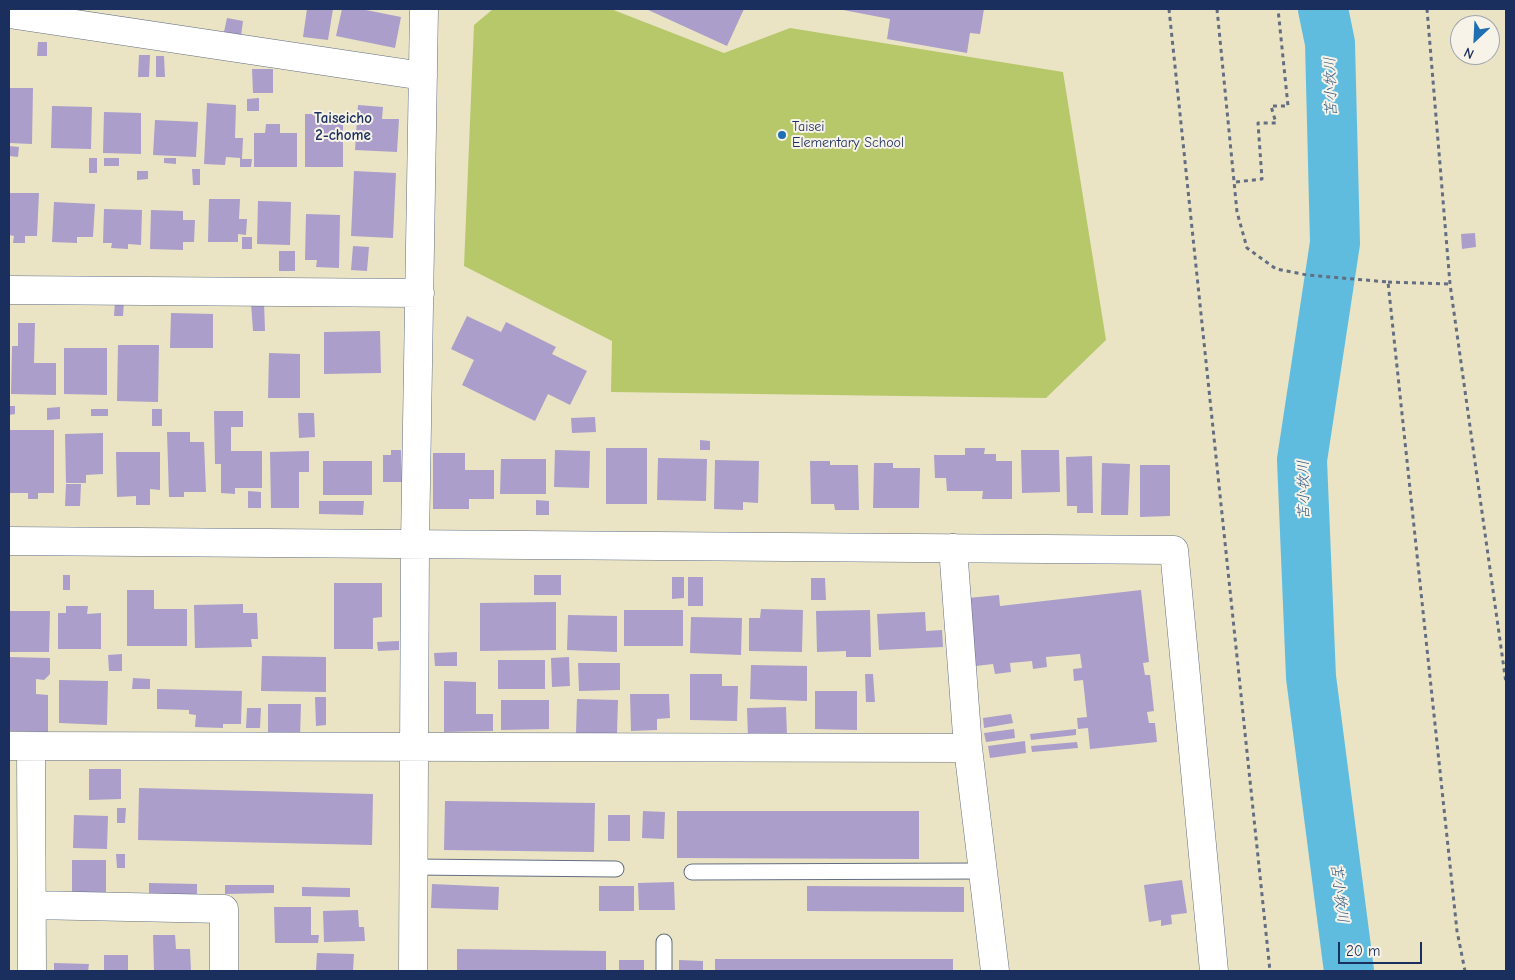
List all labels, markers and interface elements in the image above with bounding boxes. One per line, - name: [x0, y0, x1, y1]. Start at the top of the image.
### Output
- north arrow: [1450, 15, 1500, 65]
- text: N: [1461, 44, 1477, 63]
- water label: 苫小牧川: [1321, 57, 1341, 117]
- district label: Taiseicho 2-chome: [314, 110, 372, 145]
- place label: Taisei Elementary School: [792, 119, 904, 152]
- marker: Taisei Elementary School: [776, 129, 788, 141]
- water label: 苫小牧川: [1294, 460, 1314, 520]
- water label: 苫小牧川: [1326, 862, 1352, 924]
- scale bar: [1340, 932, 1424, 964]
- text: 20 m: [1346, 942, 1380, 960]

